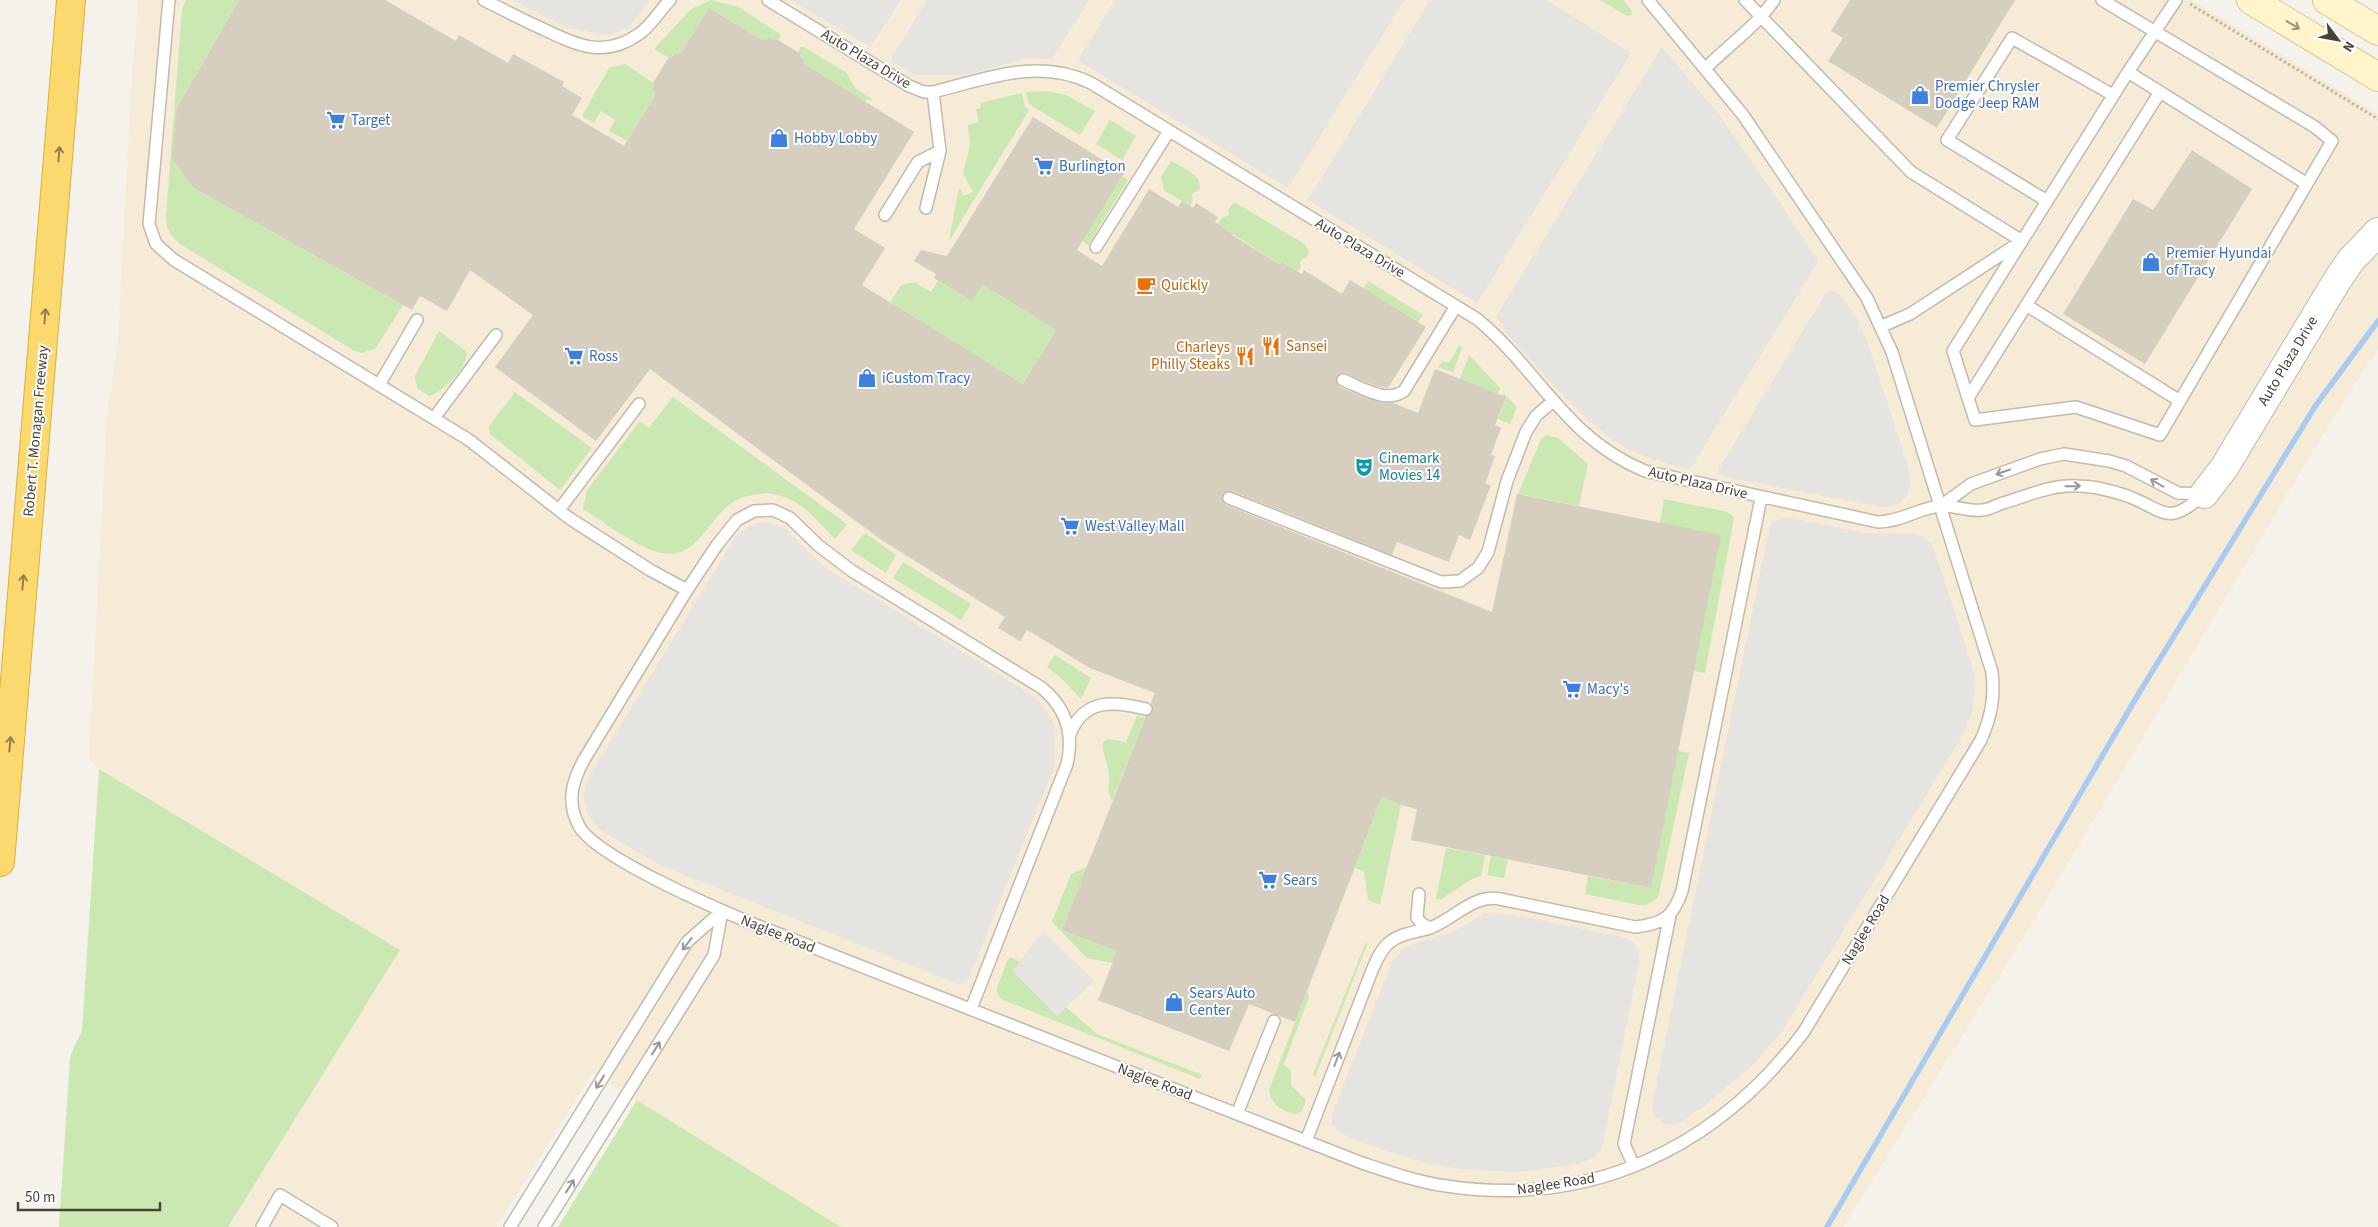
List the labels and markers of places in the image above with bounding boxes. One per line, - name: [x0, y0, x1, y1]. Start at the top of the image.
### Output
- place label: Premier Chrysler Dodge Jeep RAM: [1935, 76, 2041, 114]
- shop icon: Premier Chrysler Dodge Jeep RAM: [1909, 84, 1931, 106]
- supermarket icon: Target: [325, 109, 347, 131]
- place label: Target: [351, 110, 390, 131]
- shop icon: Hobby Lobby: [768, 127, 790, 149]
- place label: Hobby Lobby: [794, 128, 877, 149]
- supermarket icon: Burlington: [1033, 155, 1055, 177]
- place label: Burlington: [1059, 156, 1126, 177]
- place label: Premier Hyundai of Tracy: [2166, 243, 2271, 281]
- shop icon: Premier Hyundai of Tracy: [2140, 251, 2162, 273]
- cafe icon: Quickly: [1135, 274, 1157, 296]
- place label: Quickly: [1161, 275, 1208, 296]
- restaurant icon: Sansei: [1260, 335, 1282, 357]
- place label: Sansei: [1286, 336, 1327, 357]
- place label: Charleys Philly Steaks: [1151, 337, 1230, 375]
- supermarket icon: Ross: [563, 345, 585, 367]
- restaurant icon: Charleys Philly Steaks: [1234, 345, 1256, 367]
- place label: Ross: [589, 346, 618, 367]
- shop icon: iCustom Tracy: [856, 367, 878, 389]
- place label: iCustom Tracy: [882, 368, 970, 389]
- place label: Cinemark Movies 14: [1379, 448, 1441, 486]
- theatre icon: Cinemark Movies 14: [1353, 456, 1375, 478]
- supermarket icon: West Valley Mall: [1059, 515, 1081, 537]
- place label: West Valley Mall: [1085, 516, 1185, 537]
- supermarket icon: Macy's: [1561, 678, 1583, 700]
- place label: Macy's: [1587, 679, 1629, 700]
- supermarket icon: Sears: [1257, 869, 1279, 891]
- place label: Sears: [1283, 870, 1317, 891]
- place label: Sears Auto Center: [1189, 983, 1255, 1021]
- shop icon: Sears Auto Center: [1163, 991, 1185, 1013]

